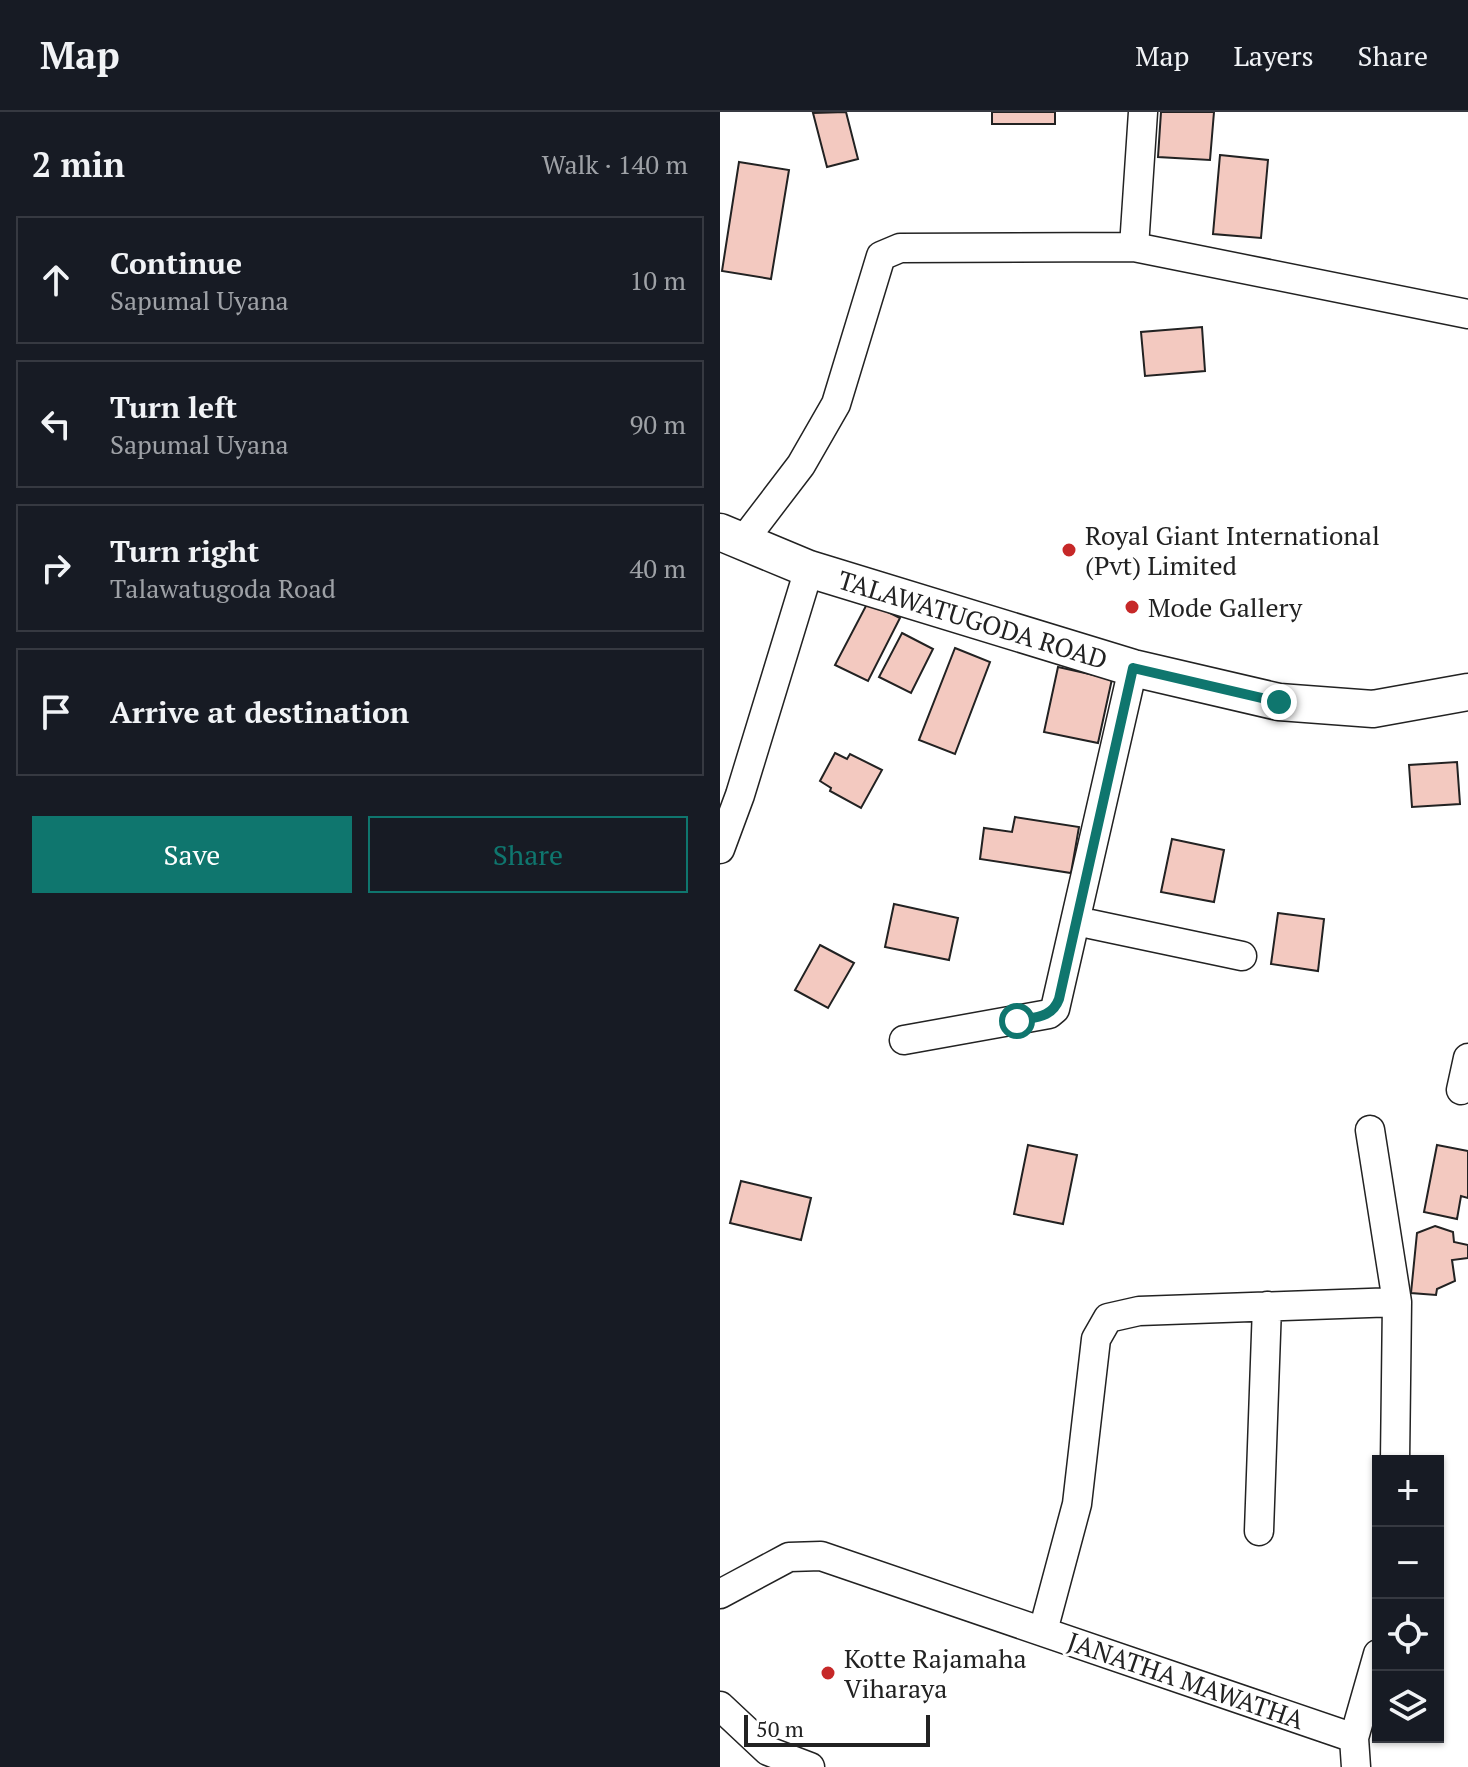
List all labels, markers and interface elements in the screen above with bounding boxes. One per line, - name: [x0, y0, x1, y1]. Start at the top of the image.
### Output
- text: Map: [40, 30, 120, 80]
- text: Map: [1135, 37, 1189, 74]
- text: Layers: [1233, 37, 1314, 74]
- text: Share: [1358, 37, 1428, 74]
- text: 2 min: [32, 142, 125, 187]
- text: Walk · 140 m: [542, 147, 688, 181]
- text: Continue: [110, 243, 242, 283]
- icon: ahead: [34, 258, 78, 302]
- text: 10 m: [630, 263, 686, 297]
- text: Sapumal Uyana: [110, 283, 289, 317]
- text: Turn left: [110, 387, 237, 427]
- icon: left: [34, 402, 78, 446]
- text: 90 m: [630, 407, 686, 441]
- text: Sapumal Uyana: [110, 427, 289, 461]
- place label: Royal Giant International (Pvt) Limited: [1085, 518, 1380, 582]
- text: Turn right: [110, 531, 259, 571]
- marker: Royal Giant International (Pvt) Limited: [1060, 541, 1078, 559]
- icon: right: [34, 546, 78, 590]
- text: 40 m: [630, 551, 686, 585]
- street label: TALAWATUGODA ROAD: [834, 562, 1112, 676]
- text: Talawatugoda Road: [110, 571, 336, 605]
- place label: Mode Gallery: [1148, 590, 1303, 624]
- marker: Mode Gallery: [1123, 598, 1141, 616]
- route end: [1261, 684, 1297, 720]
- icon: arrive: [34, 690, 78, 734]
- text: Arrive at destination: [110, 692, 409, 732]
- button: Save: [32, 816, 352, 893]
- button: Share: [368, 816, 688, 893]
- route start: [999, 1003, 1035, 1039]
- map controls: [1372, 1455, 1444, 1743]
- button: +: [1372, 1455, 1444, 1527]
- button: −: [1372, 1527, 1444, 1599]
- button: locate: [1372, 1599, 1444, 1671]
- street label: JANATHA MAWATHA: [1063, 1624, 1309, 1737]
- place label: Kotte Rajamaha Viharaya: [844, 1641, 1027, 1705]
- marker: Kotte Rajamaha Viharaya: [819, 1664, 837, 1682]
- button: layers: [1372, 1671, 1444, 1743]
- scale bar: [744, 1711, 930, 1747]
- text: 50 m: [756, 1714, 804, 1743]

